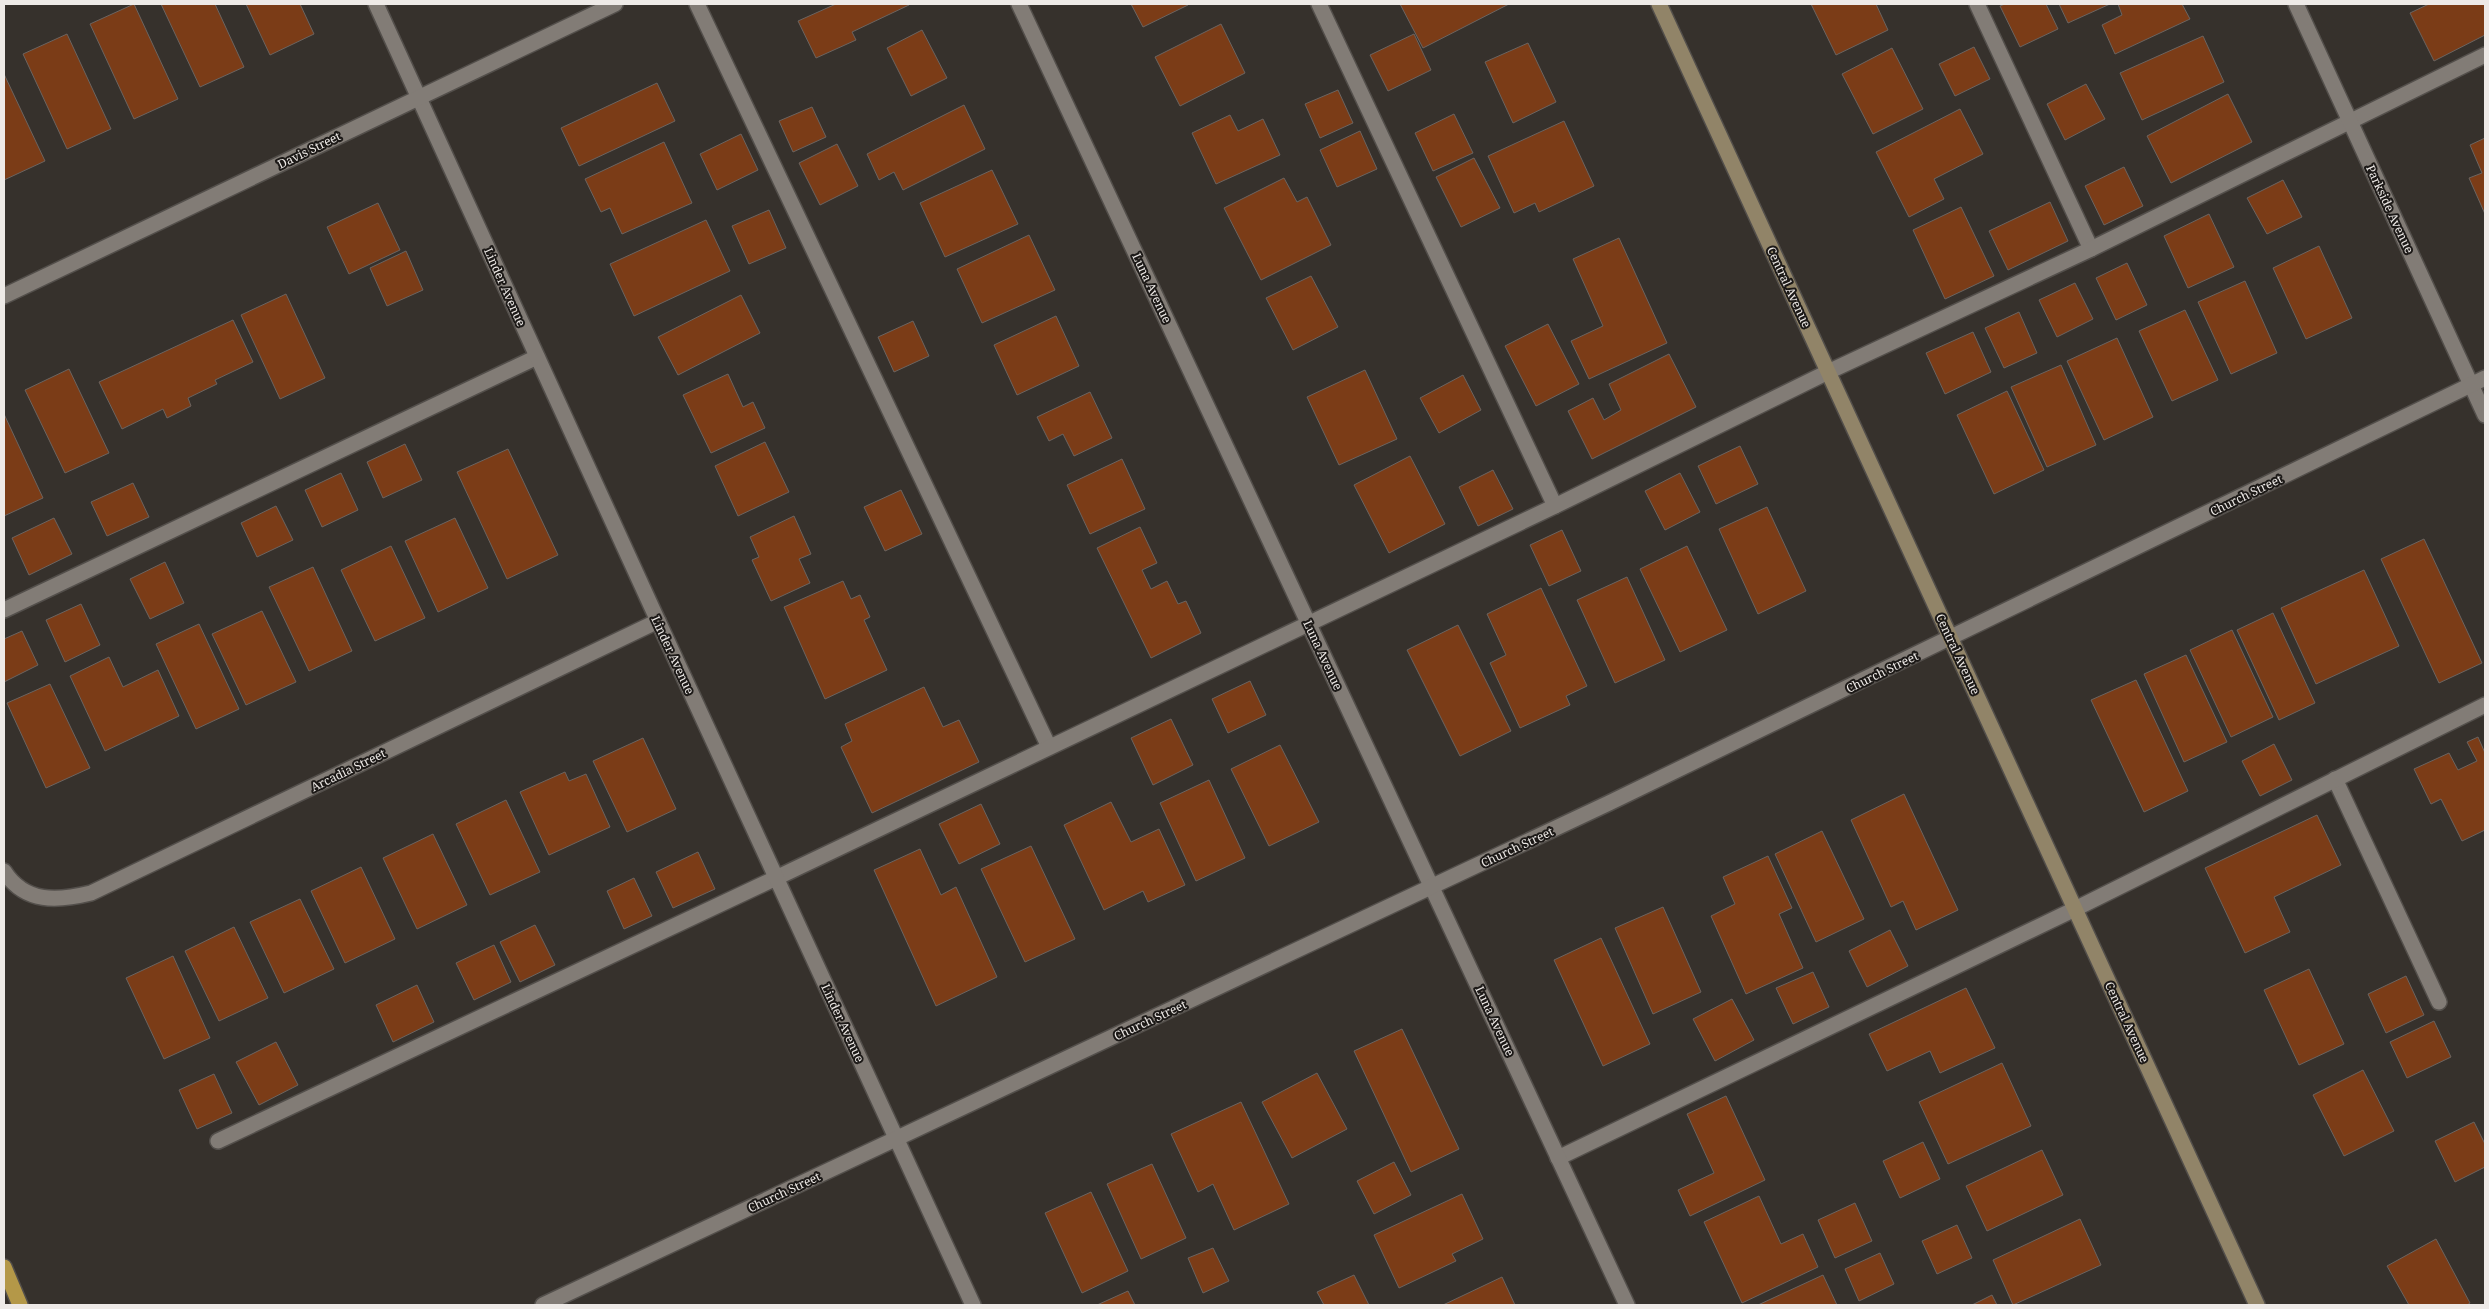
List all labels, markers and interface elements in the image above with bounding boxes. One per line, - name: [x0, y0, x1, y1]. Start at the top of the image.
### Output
- street label: Davis Street: [275, 127, 343, 173]
- street label: Parkside Avenue: [2362, 162, 2418, 256]
- street label: Central Avenue: [1763, 244, 1815, 330]
- street label: Linder Avenue: [480, 245, 530, 329]
- street label: Luna Avenue: [1128, 250, 1176, 326]
- street label: Church Street: [2207, 470, 2285, 520]
- street label: Central Avenue: [1932, 611, 1984, 697]
- street label: Linder Avenue: [647, 613, 699, 697]
- street label: Luna Avenue: [1299, 617, 1347, 693]
- street label: Church Street: [1843, 647, 1921, 697]
- street label: Arcadia Street: [308, 745, 388, 795]
- street label: Church Street: [1478, 823, 1556, 871]
- street label: Central Avenue: [2101, 979, 2153, 1065]
- street label: Linder Avenue: [817, 981, 869, 1065]
- street label: Luna Avenue: [1471, 983, 1519, 1059]
- street label: Church Street: [1111, 996, 1189, 1044]
- street label: Church Street: [745, 1168, 823, 1216]

